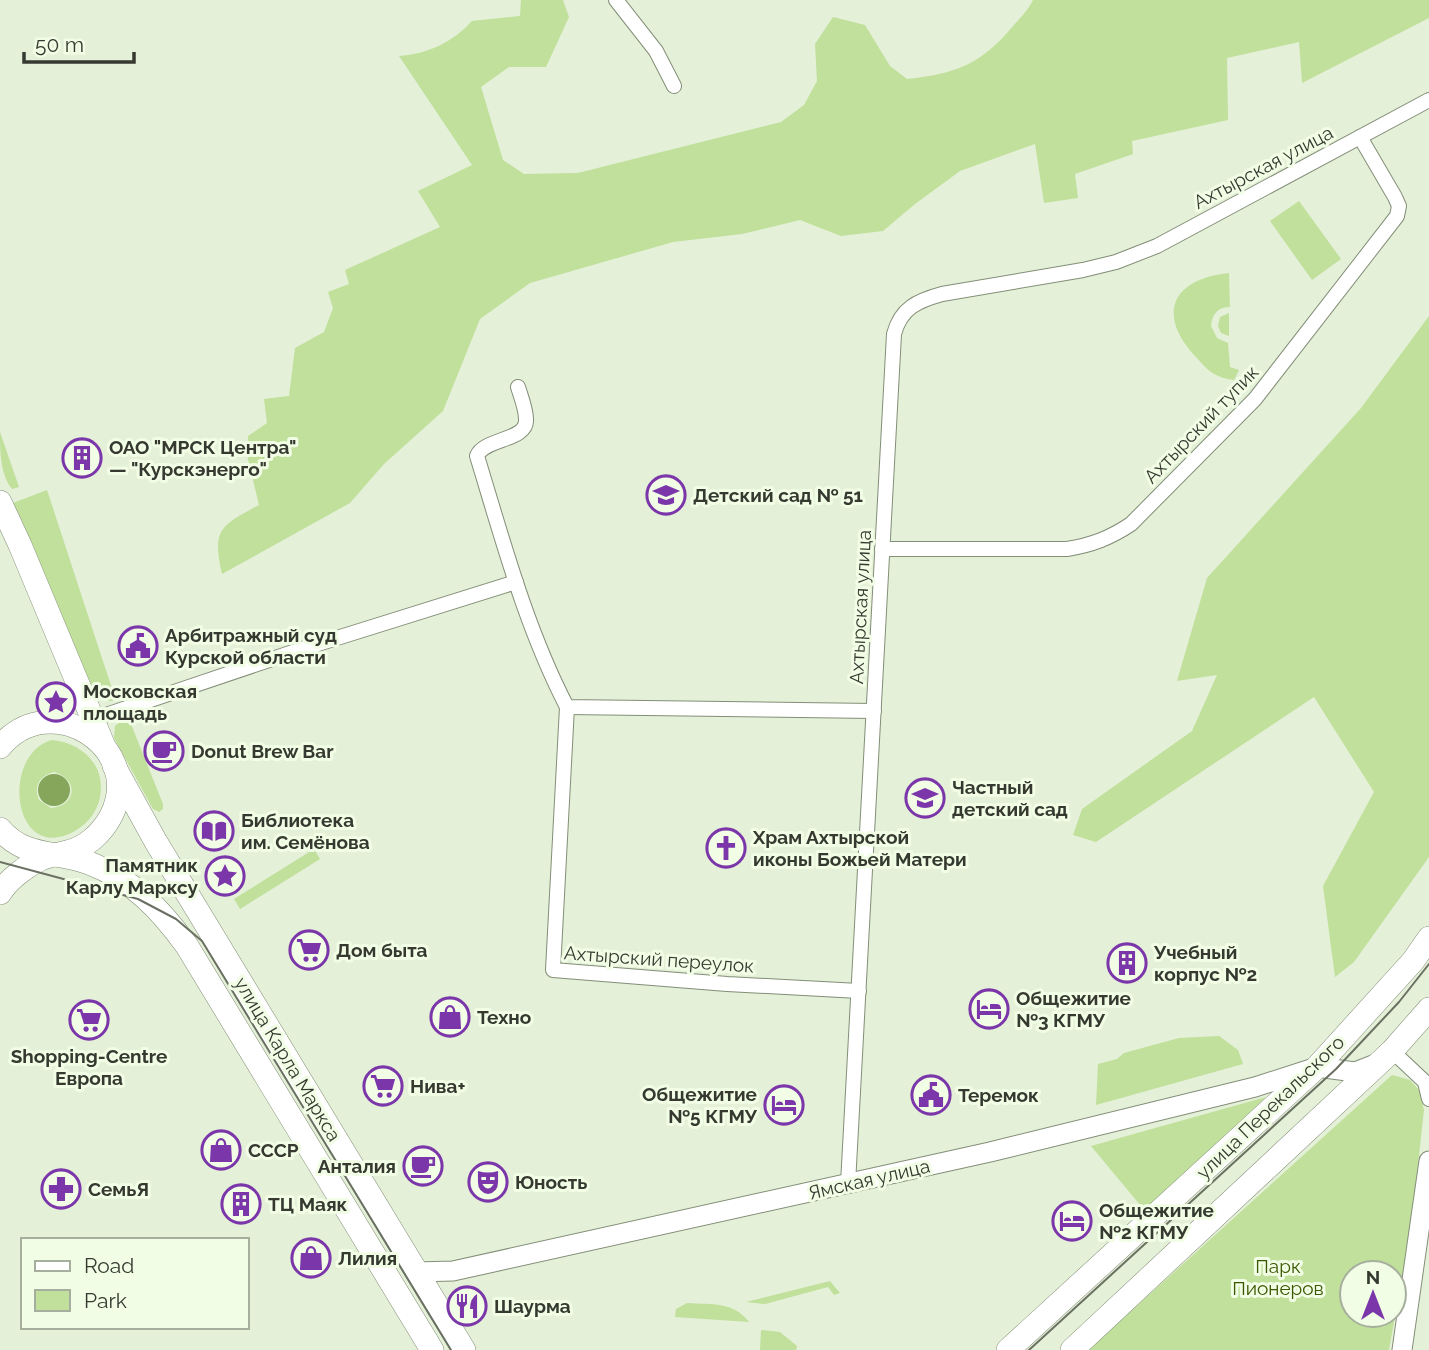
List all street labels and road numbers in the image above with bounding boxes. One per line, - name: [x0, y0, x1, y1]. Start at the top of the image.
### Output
- street label: Ахтырская улица: [1190, 121, 1336, 213]
- street label: Ахтырский тупик: [1139, 360, 1263, 487]
- street label: Ахтырская улица: [845, 529, 875, 685]
- street label: Ахтырский переулок: [563, 941, 755, 977]
- street label: улица Карла Маркса: [230, 973, 346, 1145]
- street label: улица Перекальского: [1192, 1031, 1348, 1183]
- street label: Ямская улица: [806, 1154, 932, 1204]

